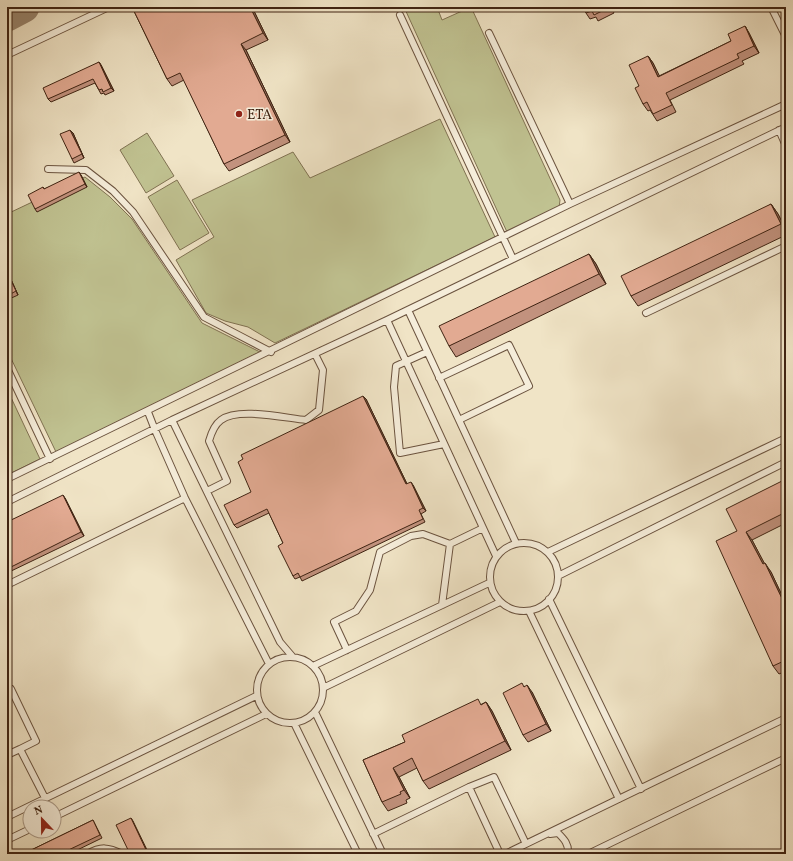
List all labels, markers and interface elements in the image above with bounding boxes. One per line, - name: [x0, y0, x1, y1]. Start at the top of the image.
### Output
- place label: ETA: [247, 106, 272, 125]
- marker: ETA: [234, 109, 244, 119]
- north arrow: [22, 799, 62, 839]
- text: N: [32, 803, 45, 820]

